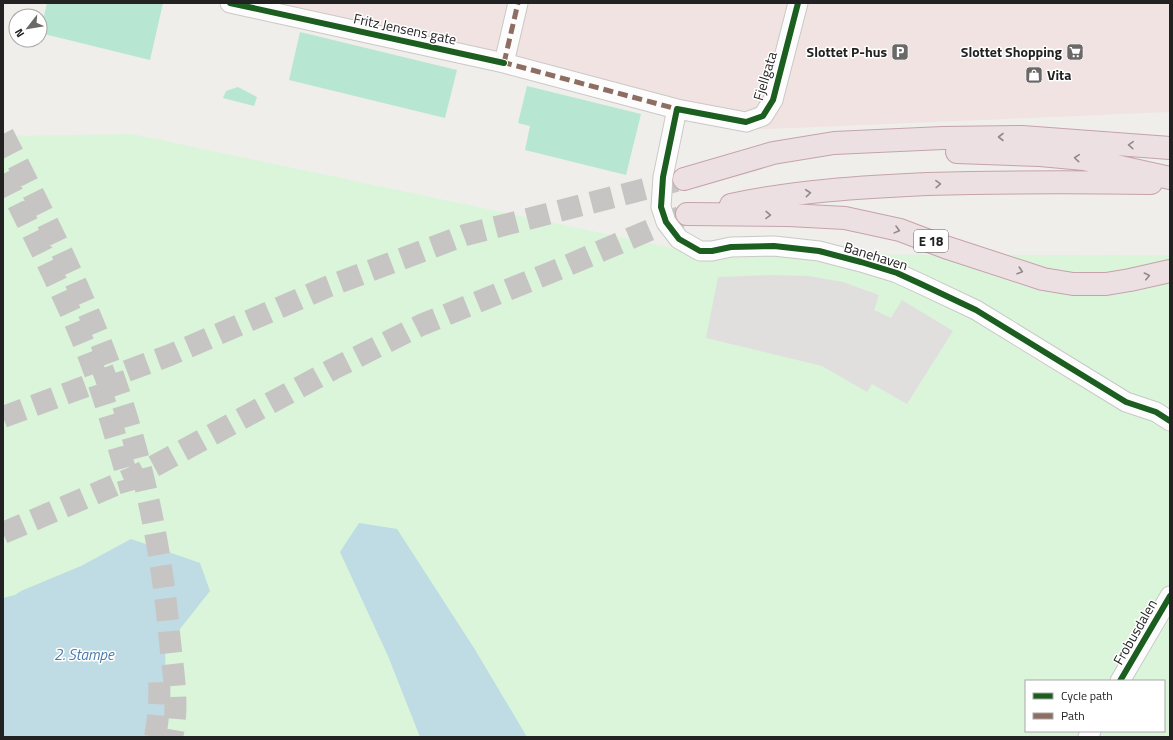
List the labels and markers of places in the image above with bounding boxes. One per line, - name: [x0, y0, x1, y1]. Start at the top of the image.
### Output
- place label: Slottet P-hus: [807, 41, 887, 62]
- place label: Slottet Shopping: [961, 41, 1063, 62]
- parking icon: Slottet P-hus: [890, 42, 910, 62]
- supermarket icon: Slottet Shopping: [1065, 42, 1085, 62]
- place label: Vita: [1047, 64, 1071, 85]
- shop icon: Vita: [1024, 65, 1044, 85]

